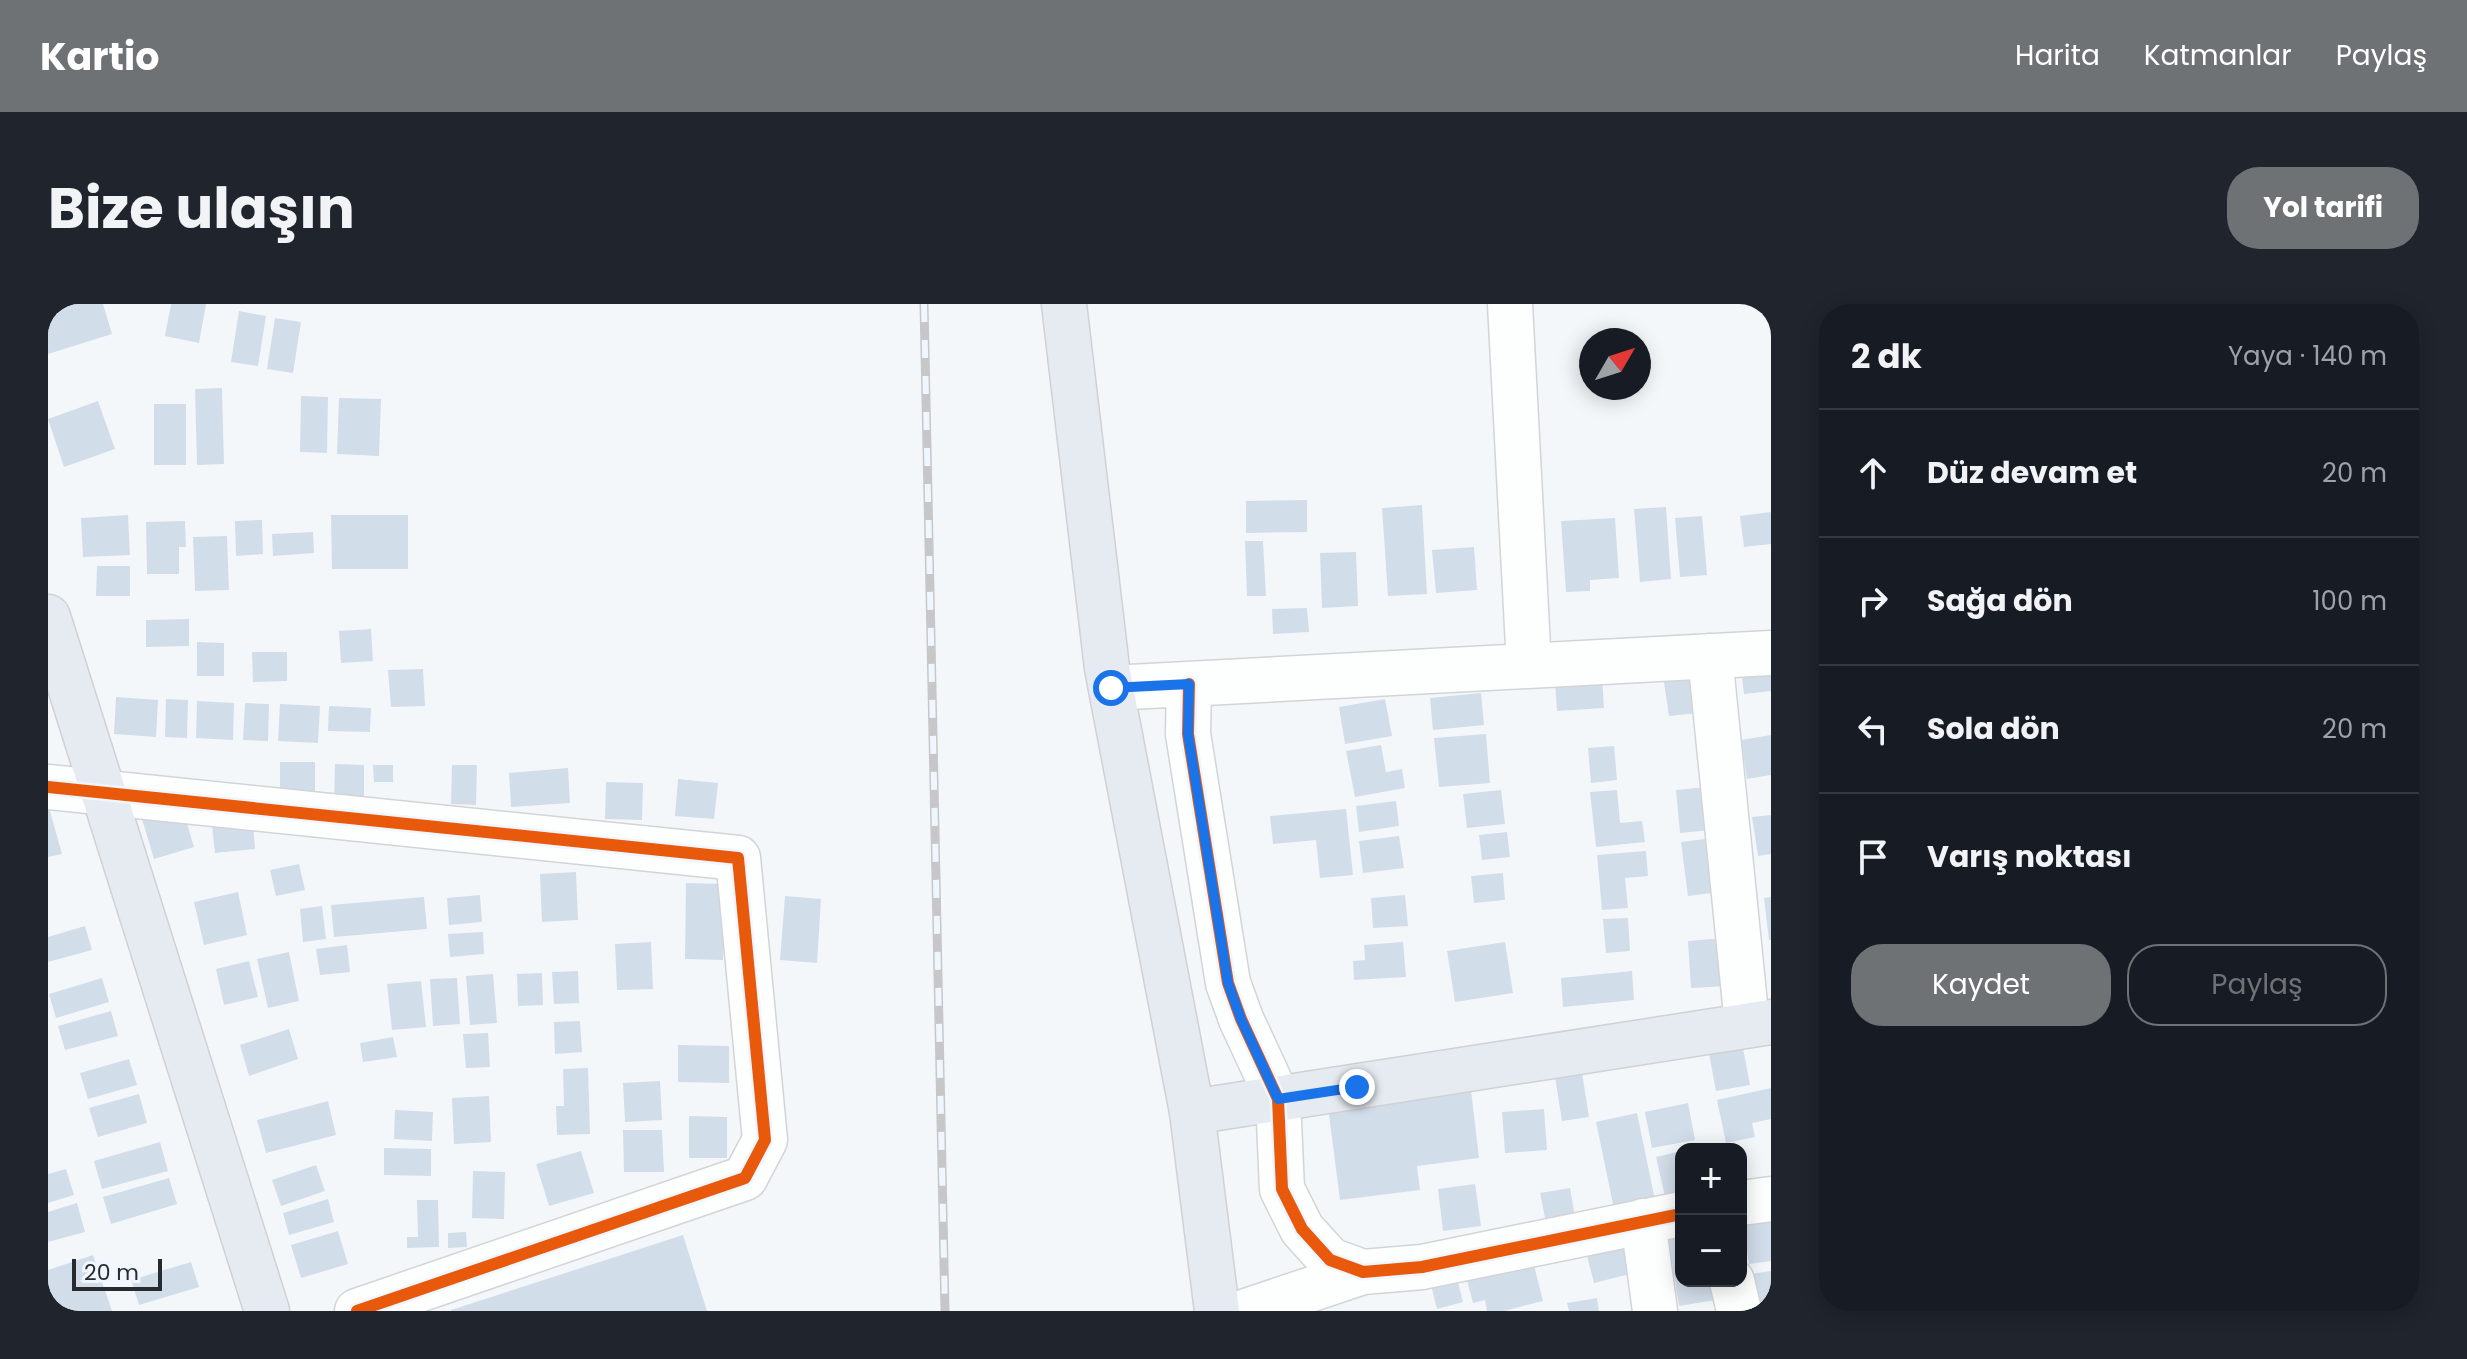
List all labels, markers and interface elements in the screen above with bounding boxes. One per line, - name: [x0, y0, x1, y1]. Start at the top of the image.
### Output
- text: Kartio: [40, 30, 159, 83]
- text: Harita: [2015, 36, 2100, 75]
- text: Katmanlar: [2144, 36, 2292, 75]
- text: Paylaş: [2336, 36, 2427, 75]
- button: Yol tarifi: [2227, 167, 2419, 249]
- text: Bize ulaşın: [48, 169, 355, 248]
- north arrow: [1579, 328, 1651, 400]
- text: 2 dk: [1851, 332, 1922, 380]
- text: Yaya · 140 m: [2228, 338, 2387, 374]
- icon: ahead: [1851, 451, 1895, 495]
- text: Düz devam et: [1927, 451, 2137, 494]
- text: 20 m: [2322, 455, 2387, 491]
- icon: right: [1851, 579, 1895, 623]
- text: Sağa dön: [1927, 579, 2073, 622]
- text: 100 m: [2312, 583, 2387, 619]
- route start: [1093, 670, 1129, 706]
- icon: left: [1851, 707, 1895, 751]
- text: Sola dön: [1927, 707, 2060, 750]
- text: 20 m: [2322, 711, 2387, 747]
- icon: arrive: [1851, 835, 1895, 879]
- text: Varış noktası: [1927, 835, 2132, 878]
- button: Kaydet: [1851, 944, 2111, 1026]
- button: Paylaş: [2127, 944, 2387, 1026]
- route end: [1339, 1069, 1375, 1105]
- map controls: [1675, 1143, 1747, 1287]
- button: +: [1675, 1143, 1747, 1215]
- button: −: [1675, 1215, 1747, 1287]
- scale bar: [72, 1255, 162, 1291]
- text: 20 m: [84, 1257, 139, 1288]

